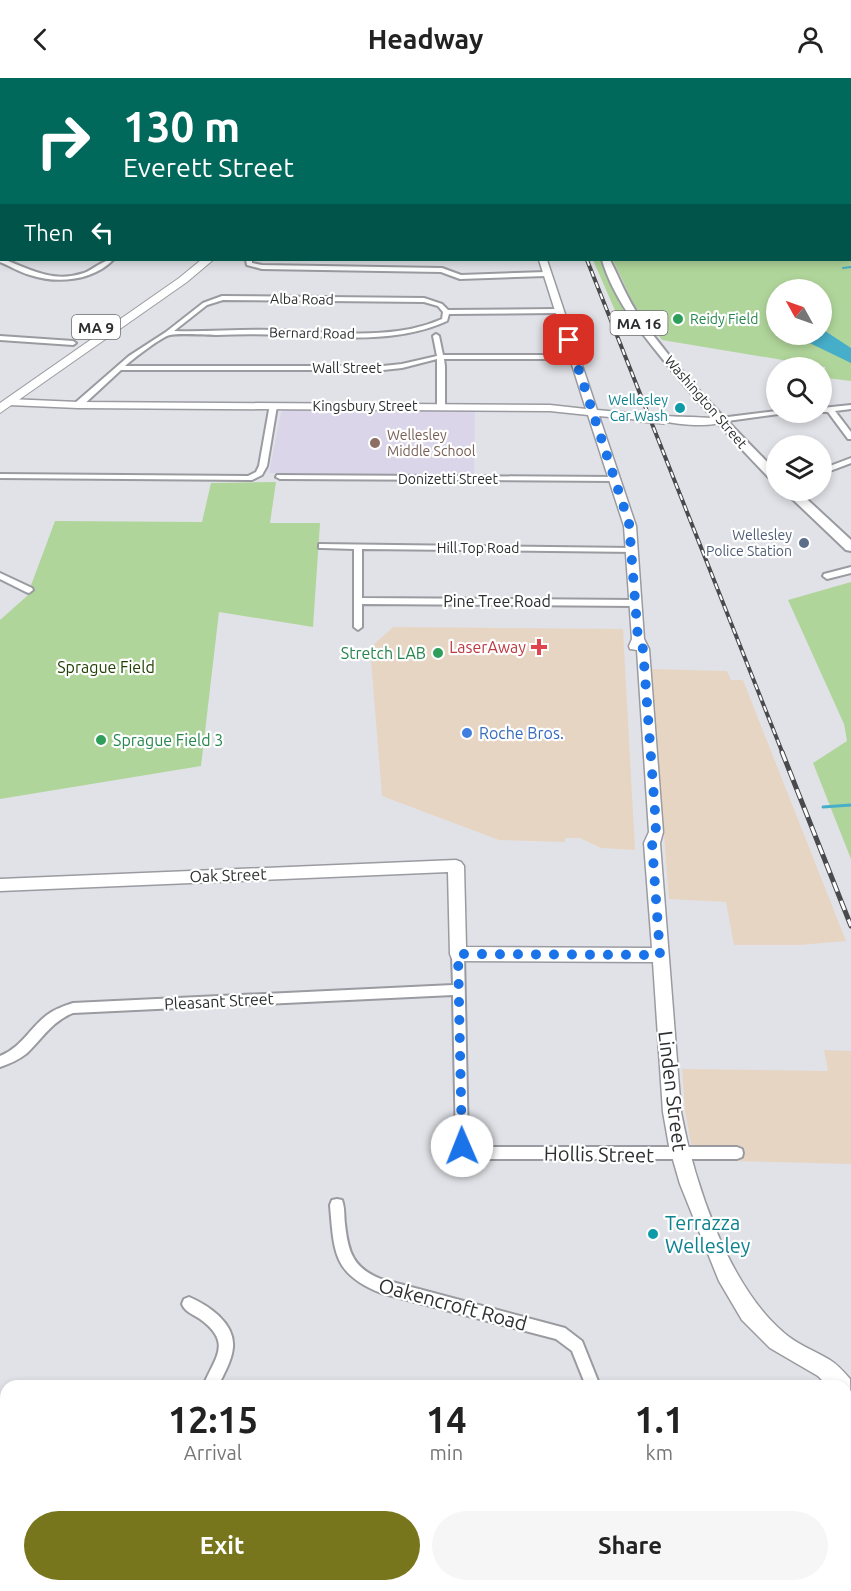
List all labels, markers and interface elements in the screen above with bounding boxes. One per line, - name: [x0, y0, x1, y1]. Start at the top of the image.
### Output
- icon: back: [24, 23, 57, 56]
- icon: person: [794, 23, 827, 56]
- text: Headway: [368, 24, 483, 54]
- icon: right: [24, 102, 102, 180]
- text: 130 m: [123, 103, 240, 150]
- text: Everett Street: [123, 152, 294, 182]
- icon: left: [86, 216, 119, 249]
- text: Then: [24, 220, 74, 245]
- north arrow: [766, 279, 832, 345]
- map controls: [766, 279, 832, 501]
- street label: Alba Road: [270, 290, 334, 308]
- road number: MA 16: [610, 311, 668, 335]
- place label: Reidy Field: [690, 311, 758, 327]
- marker: Reidy Field: [671, 312, 685, 326]
- pin: [543, 314, 594, 365]
- road number: MA 9: [72, 315, 120, 339]
- icon: arrive: [552, 323, 585, 356]
- street label: Bernard Road: [269, 324, 355, 342]
- street label: Washington Street: [661, 352, 751, 452]
- button: search: [766, 357, 832, 423]
- street label: Wall Street: [312, 360, 382, 376]
- place label: Wellesley Car Wash: [608, 392, 668, 424]
- street label: Kingsbury Street: [312, 398, 418, 414]
- marker: Wellesley Car Wash: [673, 401, 687, 415]
- place label: Wellesley Middle School: [387, 427, 476, 459]
- button: layers: [766, 435, 832, 501]
- marker: Wellesley Middle School: [368, 436, 382, 450]
- street label: Donizetti Street: [398, 471, 499, 487]
- place label: Wellesley Police Station: [706, 527, 792, 559]
- marker: Wellesley Police Station: [797, 536, 811, 550]
- street label: Hill Top Road: [437, 540, 519, 556]
- street label: Pine Tree Road: [443, 592, 551, 610]
- place label: LaserAway: [449, 638, 526, 656]
- marker: LaserAway: [530, 638, 548, 656]
- place label: Stretch LAB: [341, 644, 426, 662]
- marker: Stretch LAB: [431, 646, 445, 660]
- park label: Sprague Field: [57, 658, 155, 676]
- place label: Roche Bros.: [479, 724, 564, 742]
- marker: Roche Bros.: [460, 726, 474, 740]
- place label: Sprague Field 3: [113, 731, 223, 749]
- marker: Sprague Field 3: [94, 733, 108, 747]
- street label: Oak Street: [189, 865, 268, 885]
- street label: Pleasant Street: [164, 989, 275, 1013]
- street label: Linden Street: [654, 1030, 692, 1153]
- position arrow: [430, 1114, 494, 1178]
- street label: Hollis Street: [544, 1142, 654, 1166]
- place label: Terrazza Wellesley: [665, 1211, 751, 1257]
- marker: Terrazza Wellesley: [646, 1227, 660, 1241]
- street label: Oakencroft Road: [376, 1273, 530, 1335]
- text: 12:15: [168, 1399, 258, 1440]
- text: 14: [426, 1399, 467, 1440]
- text: 1.1: [635, 1399, 684, 1440]
- text: Arrival: [184, 1441, 242, 1464]
- text: min: [430, 1441, 463, 1464]
- text: km: [646, 1441, 673, 1464]
- button: Exit: [24, 1511, 420, 1580]
- button: Share: [432, 1511, 828, 1580]

